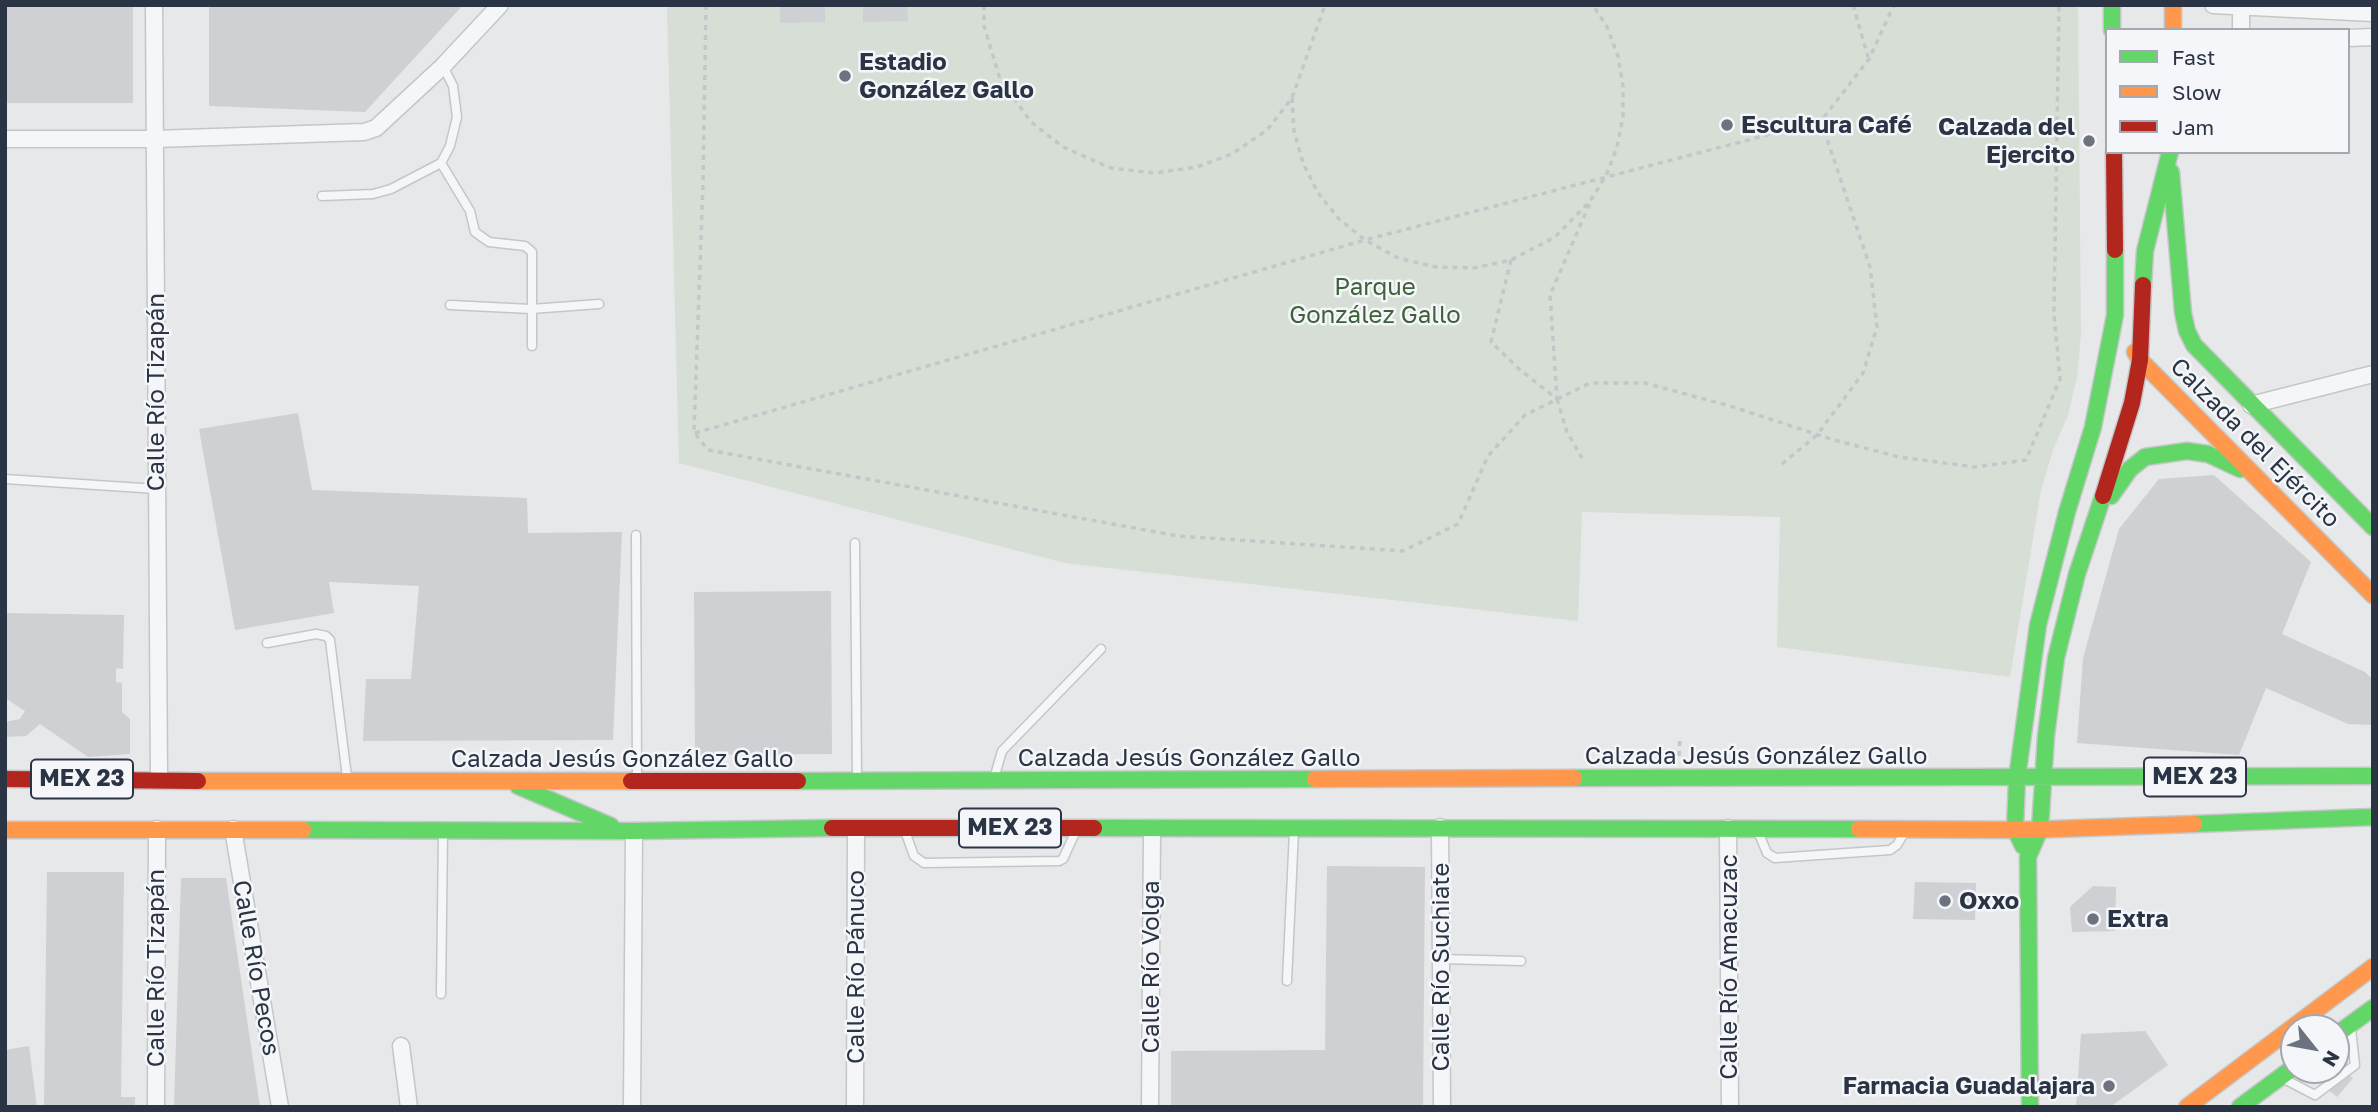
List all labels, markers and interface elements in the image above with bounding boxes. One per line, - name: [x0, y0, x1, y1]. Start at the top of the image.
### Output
- legend: [2105, 28, 2350, 154]
- text: Fast: [2172, 44, 2215, 70]
- place label: Estadio González Gallo: [859, 48, 1034, 104]
- marker: Estadio González Gallo: [837, 68, 853, 84]
- text: Slow: [2172, 79, 2221, 105]
- place label: Escultura Café: [1741, 111, 1912, 139]
- place label: Calzada del Ejercito: [1938, 113, 2075, 169]
- text: Jam: [2172, 114, 2214, 140]
- marker: Escultura Café: [1719, 117, 1735, 133]
- marker: Calzada del Ejercito: [2081, 133, 2097, 149]
- park label: Parque González Gallo: [1289, 273, 1461, 329]
- street label: Calle Río Tizapán: [142, 293, 170, 491]
- street label: Calzada del Ejército: [2164, 352, 2346, 534]
- street label: Calzada Jesús González Gallo: [1585, 742, 1927, 770]
- street label: Calzada Jesús González Gallo: [1018, 744, 1360, 772]
- street label: Calzada Jesús González Gallo: [451, 745, 793, 773]
- road number: MEX 23: [2144, 758, 2246, 796]
- road number: MEX 23: [31, 760, 133, 799]
- road number: MEX 23: [959, 808, 1061, 848]
- street label: Calle Río Amacuzac: [1715, 854, 1743, 1080]
- street label: Calle Río Suchiate: [1427, 862, 1455, 1072]
- street label: Calle Río Tizapán: [142, 869, 170, 1067]
- street label: Calle Río Pánuco: [842, 870, 870, 1064]
- street label: Calle Río Pecos: [226, 878, 286, 1058]
- street label: Calle Río Volga: [1137, 881, 1165, 1053]
- place label: Oxxo: [1959, 887, 2019, 915]
- marker: Oxxo: [1937, 893, 1953, 909]
- place label: Extra: [2107, 905, 2169, 933]
- marker: Extra: [2085, 911, 2101, 927]
- north arrow: [2280, 1014, 2350, 1084]
- text: N: [2318, 1047, 2345, 1071]
- place label: Farmacia Guadalajara: [1843, 1072, 2095, 1100]
- marker: Farmacia Guadalajara: [2101, 1078, 2117, 1094]

